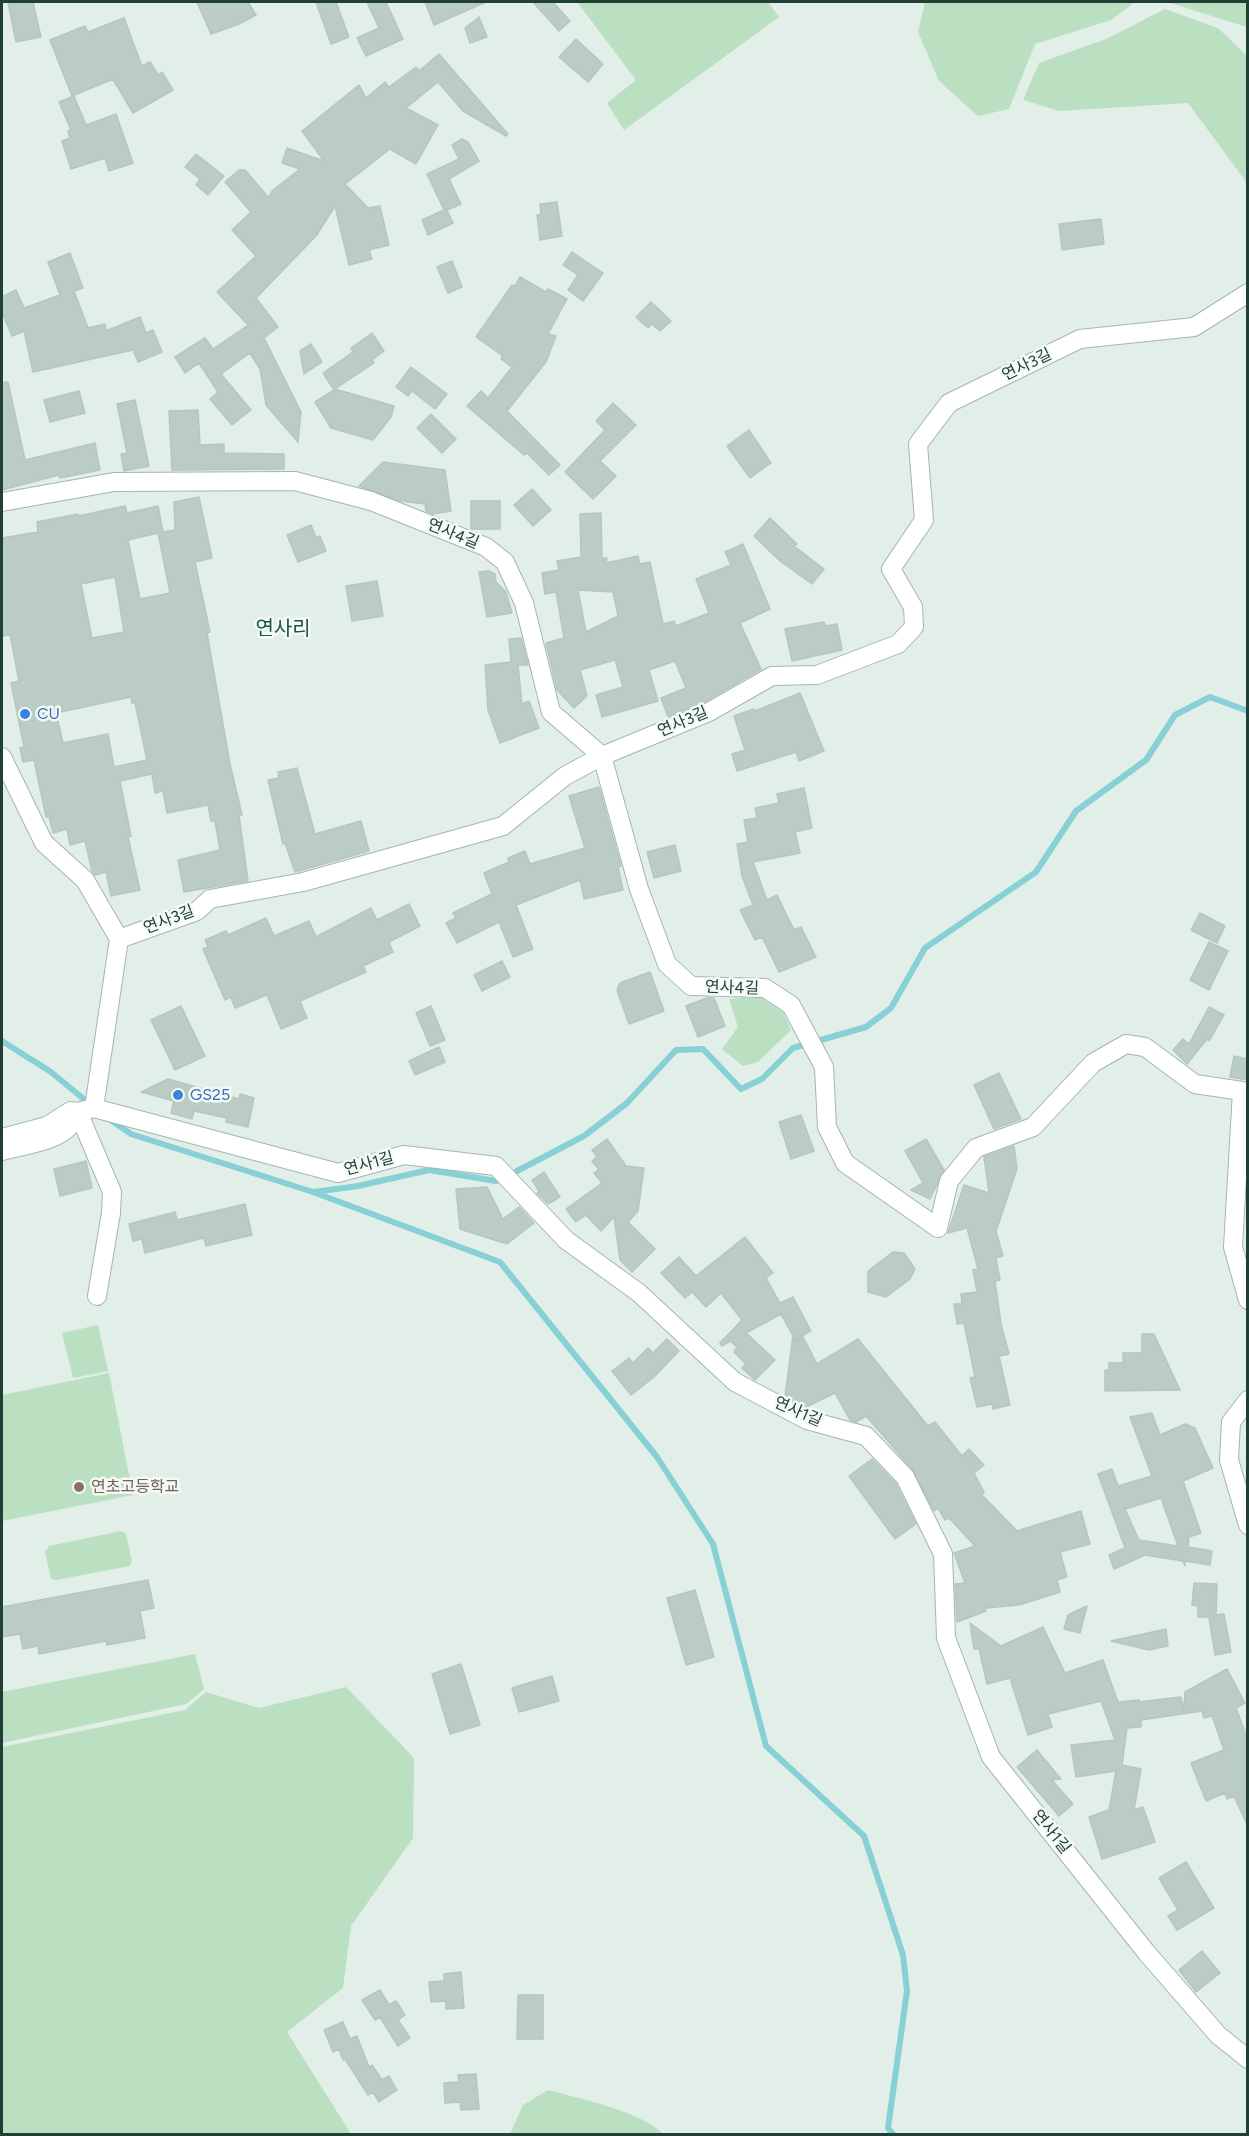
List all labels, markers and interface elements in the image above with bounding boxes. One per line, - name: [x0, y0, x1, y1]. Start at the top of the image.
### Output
- street label: 연사3길: [999, 345, 1055, 385]
- street label: 연사4길: [424, 515, 482, 553]
- district label: 연사리: [255, 617, 311, 641]
- street label: 연사3길: [655, 703, 711, 741]
- place label: CU: [37, 704, 60, 724]
- marker: CU: [18, 707, 32, 721]
- street label: 연사3길: [141, 902, 197, 938]
- street label: 연사4길: [705, 977, 759, 999]
- place label: GS25: [190, 1085, 230, 1105]
- marker: GS25: [171, 1088, 185, 1102]
- street label: 연사1길: [342, 1148, 396, 1180]
- street label: 연사1길: [771, 1393, 825, 1431]
- place label: 연초고등학교: [91, 1477, 179, 1497]
- marker: 연초고등학교: [72, 1480, 86, 1494]
- street label: 연사1길: [1028, 1806, 1074, 1858]

